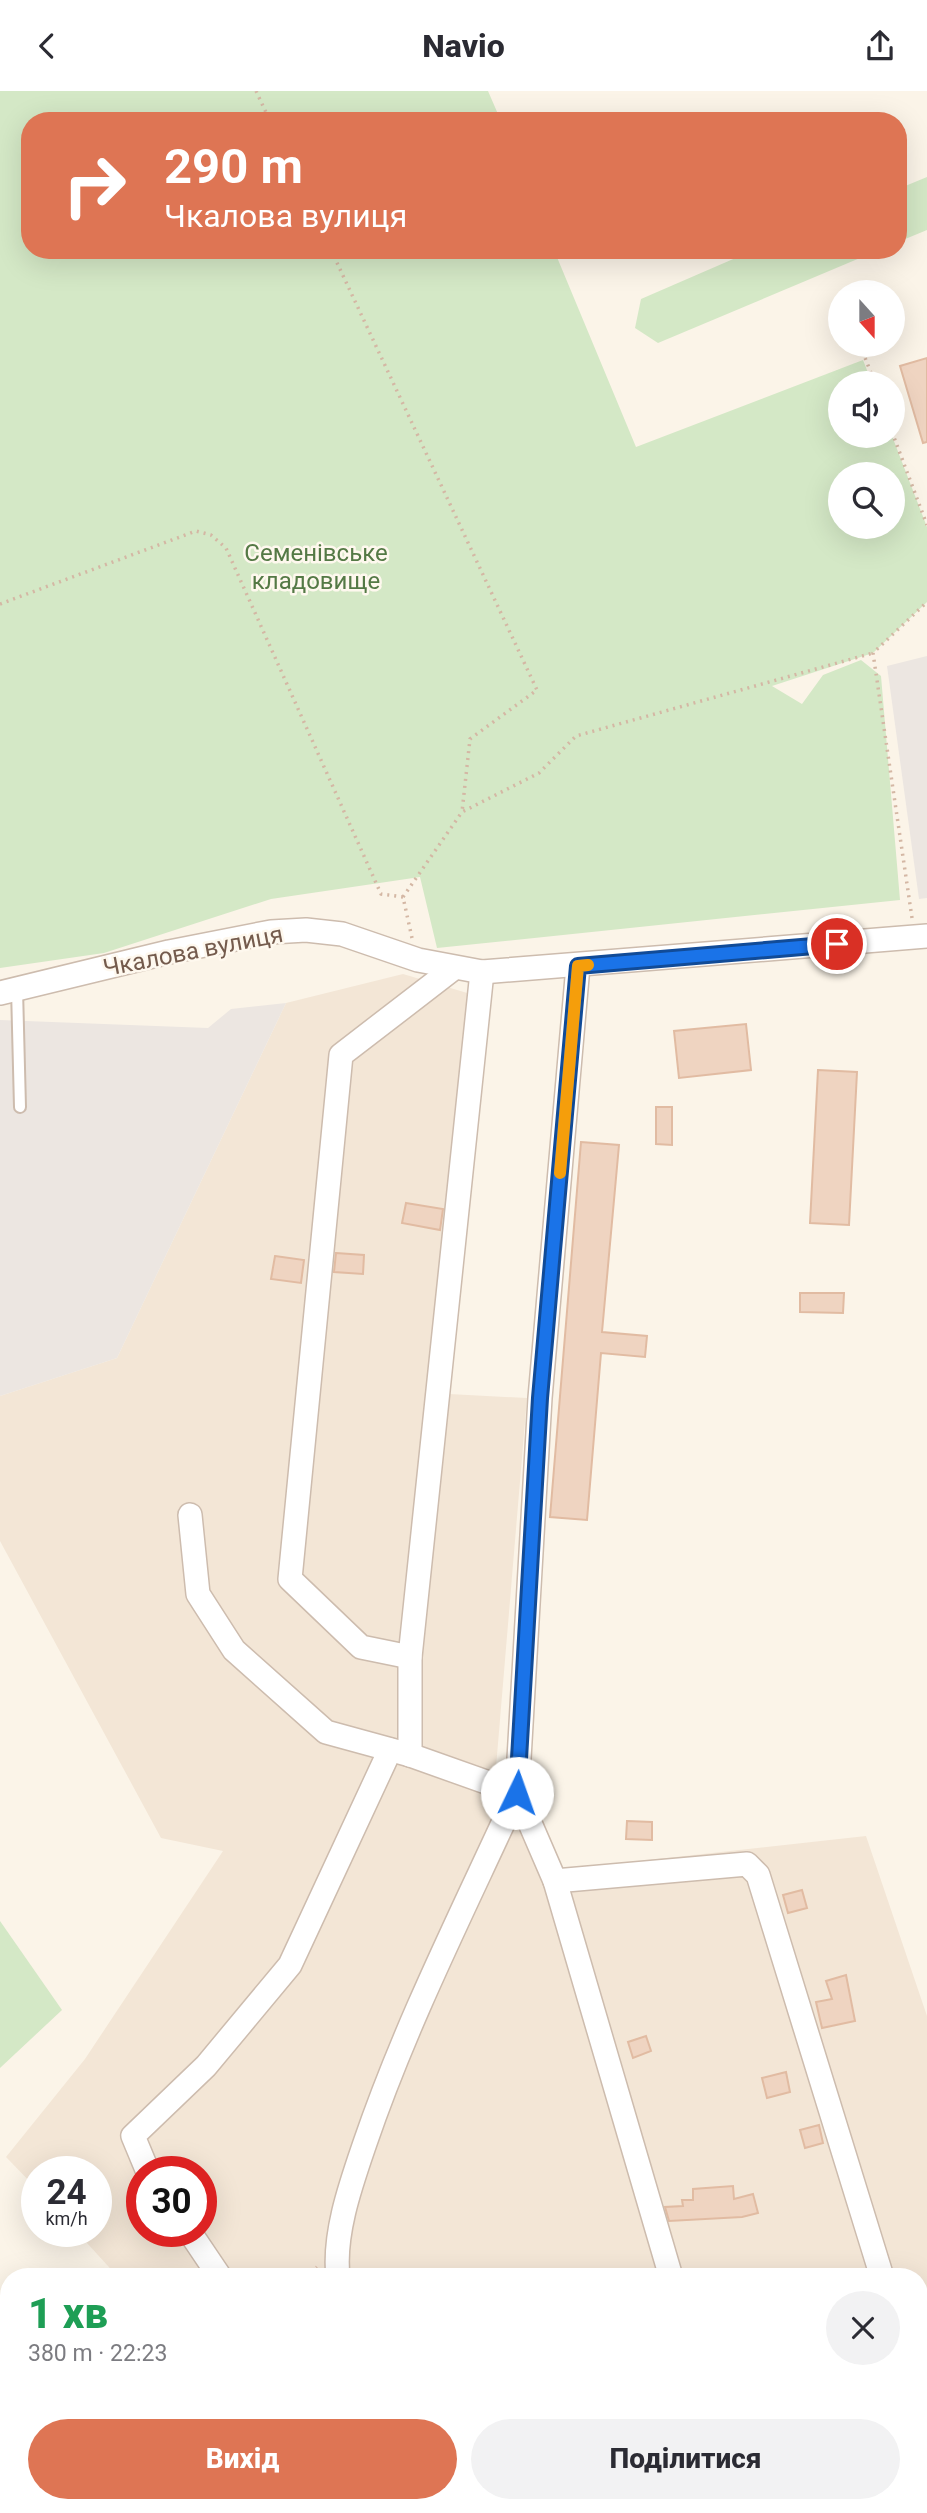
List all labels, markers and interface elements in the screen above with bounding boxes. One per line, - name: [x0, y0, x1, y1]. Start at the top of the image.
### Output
- icon: back: [28, 27, 66, 65]
- text: Navio: [422, 27, 505, 65]
- icon: share: [861, 27, 899, 65]
- text: 290 m: [164, 138, 303, 195]
- icon: right: [49, 140, 140, 231]
- text: Чкалова вулиця: [164, 197, 407, 235]
- north arrow: [828, 280, 905, 357]
- map controls: [828, 280, 905, 539]
- button: sound: [828, 371, 905, 448]
- button: search: [828, 462, 905, 539]
- park label: Семенівське кладовище: [244, 539, 388, 595]
- pin: [807, 914, 867, 974]
- street label: Чкалова вулиця: [101, 920, 285, 982]
- icon: arrive: [818, 925, 856, 963]
- position arrow: [480, 1756, 554, 1830]
- speed limit sign: 30: [126, 2156, 217, 2247]
- text: 24: [46, 2172, 87, 2213]
- text: km/h: [45, 2208, 88, 2229]
- text: 1 хв: [28, 2289, 108, 2338]
- button: close: [826, 2291, 900, 2365]
- text: 380 m · 22:23: [28, 2340, 167, 2367]
- button: Вихід: [28, 2419, 457, 2499]
- button: Поділитися: [471, 2419, 900, 2499]

